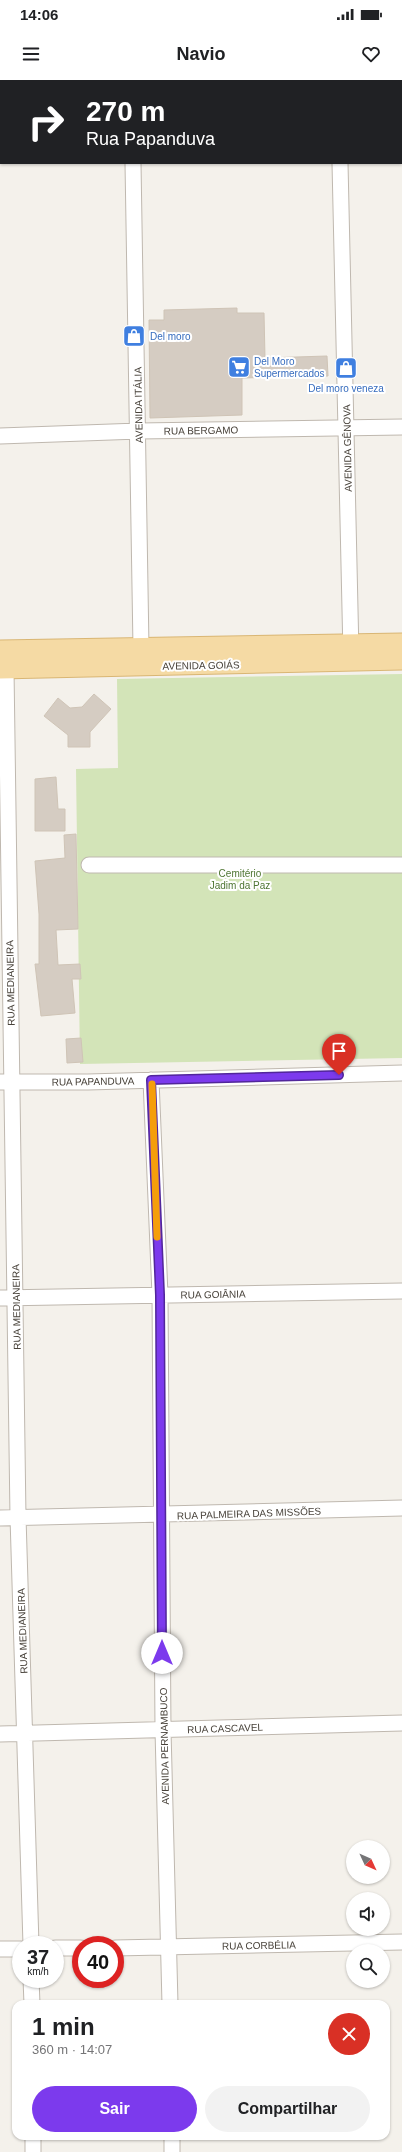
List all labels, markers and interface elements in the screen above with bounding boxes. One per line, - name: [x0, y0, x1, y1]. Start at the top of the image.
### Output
- text: 14:06: [20, 6, 58, 23]
- icon: menu: [20, 43, 42, 65]
- icon: heart: [360, 43, 382, 65]
- text: Navio: [176, 44, 226, 64]
- icon: right: [20, 96, 72, 148]
- text: 270 m: [86, 96, 165, 127]
- text: Rua Papanduva: [86, 129, 215, 149]
- shop icon: Del moro: [121, 323, 147, 349]
- place label: Del moro: [150, 331, 191, 342]
- supermarket icon: Del Moro Supermercados: [226, 354, 252, 380]
- shop icon: Del moro veneza: [333, 355, 359, 381]
- place label: Del Moro Supermercados: [254, 356, 325, 379]
- street label: AVENIDA ITÁLIA: [131, 367, 145, 443]
- place label: Del moro veneza: [308, 383, 384, 394]
- street label: AVENIDA GÊNOVA: [340, 404, 354, 492]
- street label: RUA BERGAMO: [164, 424, 239, 437]
- street label: AVENIDA GOIÁS: [162, 658, 240, 672]
- park label: Cemitério Jadim da Paz: [210, 868, 270, 891]
- street label: RUA MEDIANEIRA: [4, 940, 17, 1026]
- pin: [322, 1034, 356, 1075]
- icon: arrive: [328, 1040, 350, 1062]
- street label: RUA PAPANDUVA: [52, 1075, 135, 1088]
- street label: RUA MEDIANEIRA: [10, 1264, 23, 1350]
- street label: RUA GOIÂNIA: [180, 1287, 246, 1301]
- street label: RUA PALMEIRA DAS MISSÕES: [177, 1504, 322, 1522]
- street label: RUA MEDIANEIRA: [15, 1588, 29, 1674]
- position arrow: [141, 1632, 183, 1674]
- street label: AVENIDA PERNAMBUCO: [158, 1687, 171, 1805]
- street label: RUA CASCAVEL: [187, 1722, 264, 1735]
- north arrow: [346, 1840, 390, 1884]
- map controls: [346, 1840, 390, 1988]
- button: sound: [346, 1892, 390, 1936]
- speed limit sign: 40: [72, 1936, 124, 1988]
- street label: RUA CORBÉLIA: [222, 1938, 296, 1952]
- button: search: [346, 1944, 390, 1988]
- text: 37: [27, 1946, 49, 1968]
- text: km/h: [27, 1966, 49, 1977]
- text: 1 min: [32, 2013, 95, 2040]
- button: close: [328, 2013, 370, 2055]
- text: 360 m · 14:07: [32, 2042, 112, 2057]
- button: Sair: [32, 2086, 197, 2132]
- button: Compartilhar: [205, 2086, 370, 2132]

